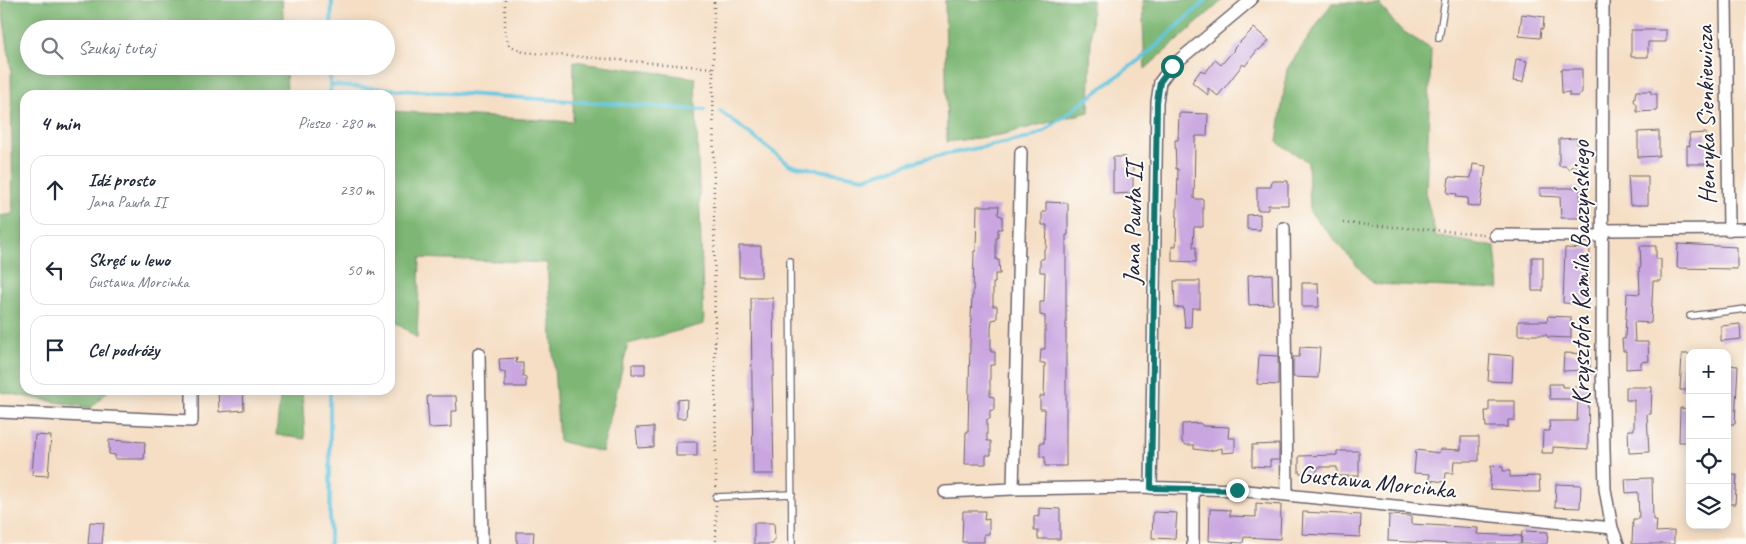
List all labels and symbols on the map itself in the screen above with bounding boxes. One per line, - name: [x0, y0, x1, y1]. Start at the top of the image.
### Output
- street label: Henryka Sienkiewicza: [1688, 23, 1724, 205]
- route start: [1161, 55, 1184, 78]
- street label: Krzysztofa Kamila Baczyńskiego: [1565, 140, 1597, 405]
- street label: Jana Pawła II: [1116, 157, 1150, 286]
- street label: Gustawa Morcinka: [1297, 458, 1460, 506]
- route end: [1226, 479, 1249, 502]

